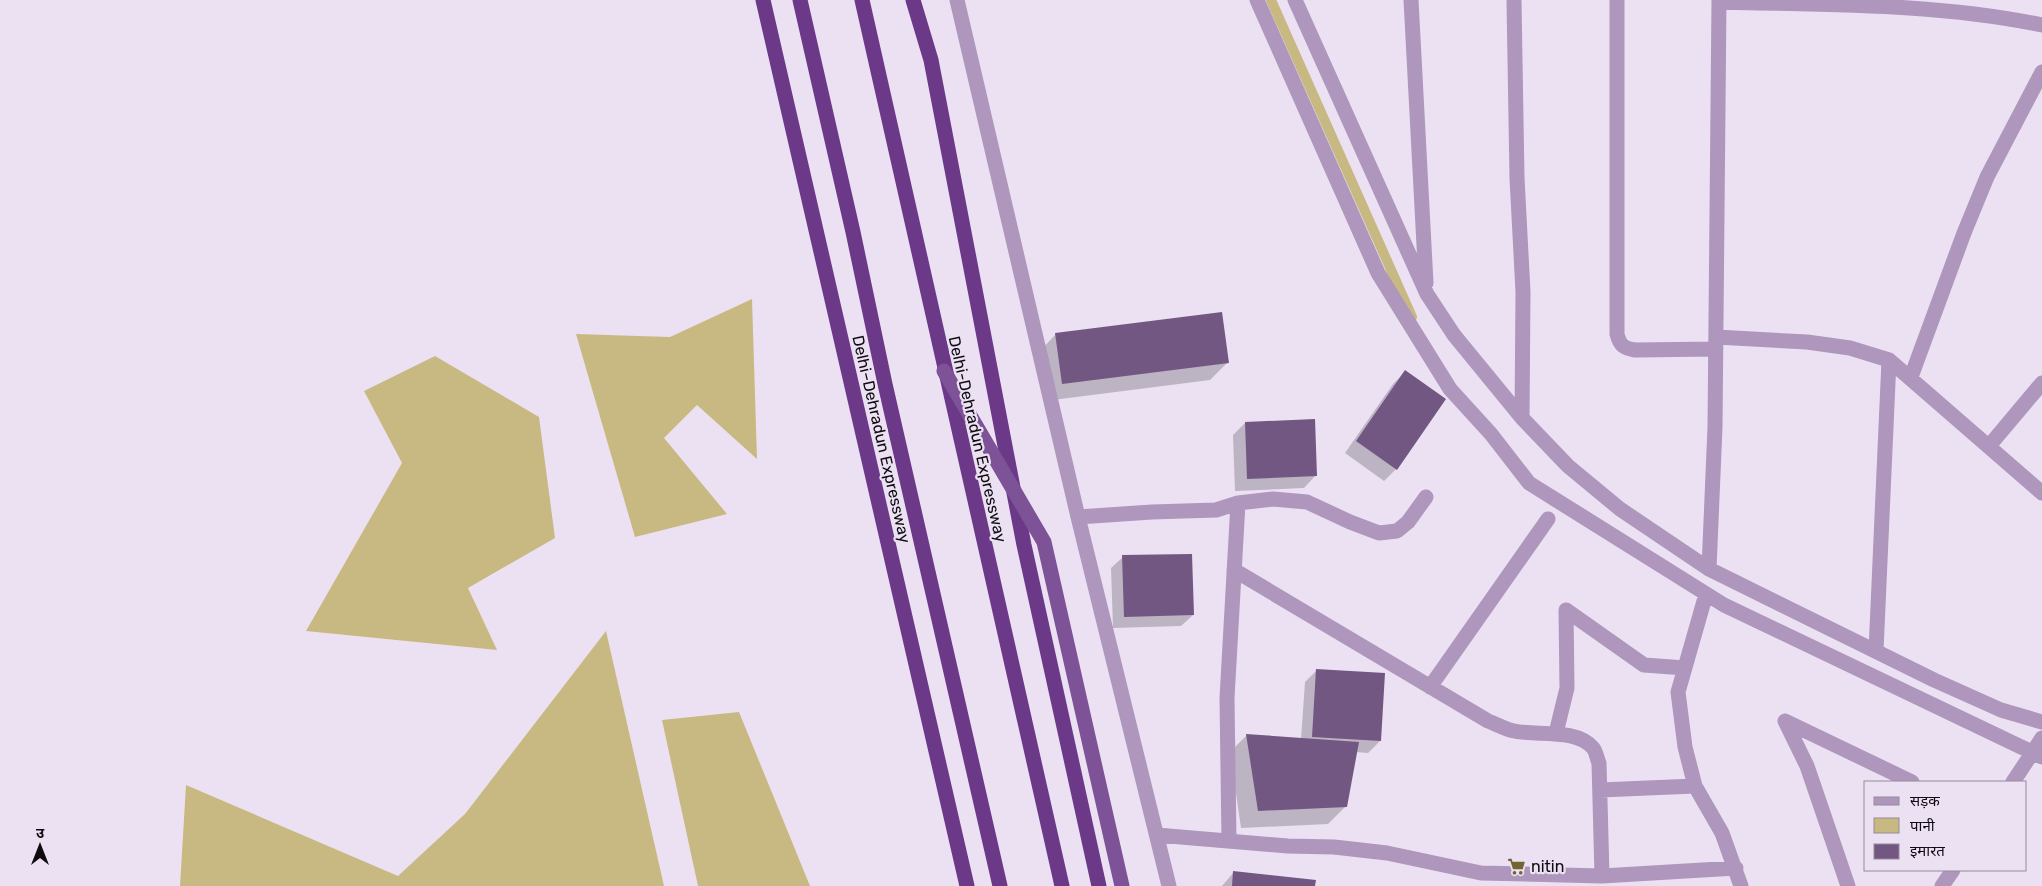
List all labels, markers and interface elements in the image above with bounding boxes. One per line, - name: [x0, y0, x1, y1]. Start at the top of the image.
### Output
- street label: Delhi–Dehradun Expressway: [848, 333, 915, 545]
- street label: Delhi-Dehradun Expressway: [944, 334, 1011, 544]
- legend: [1864, 781, 2027, 871]
- text: सड़क: [1910, 792, 1940, 810]
- text: पानी: [1910, 817, 1936, 835]
- north arrow: [15, 821, 65, 871]
- text: उ: [36, 825, 45, 842]
- text: इमारत: [1910, 842, 1945, 860]
- supermarket icon: nitin: [1507, 856, 1527, 876]
- place label: nitin: [1531, 857, 1564, 876]

